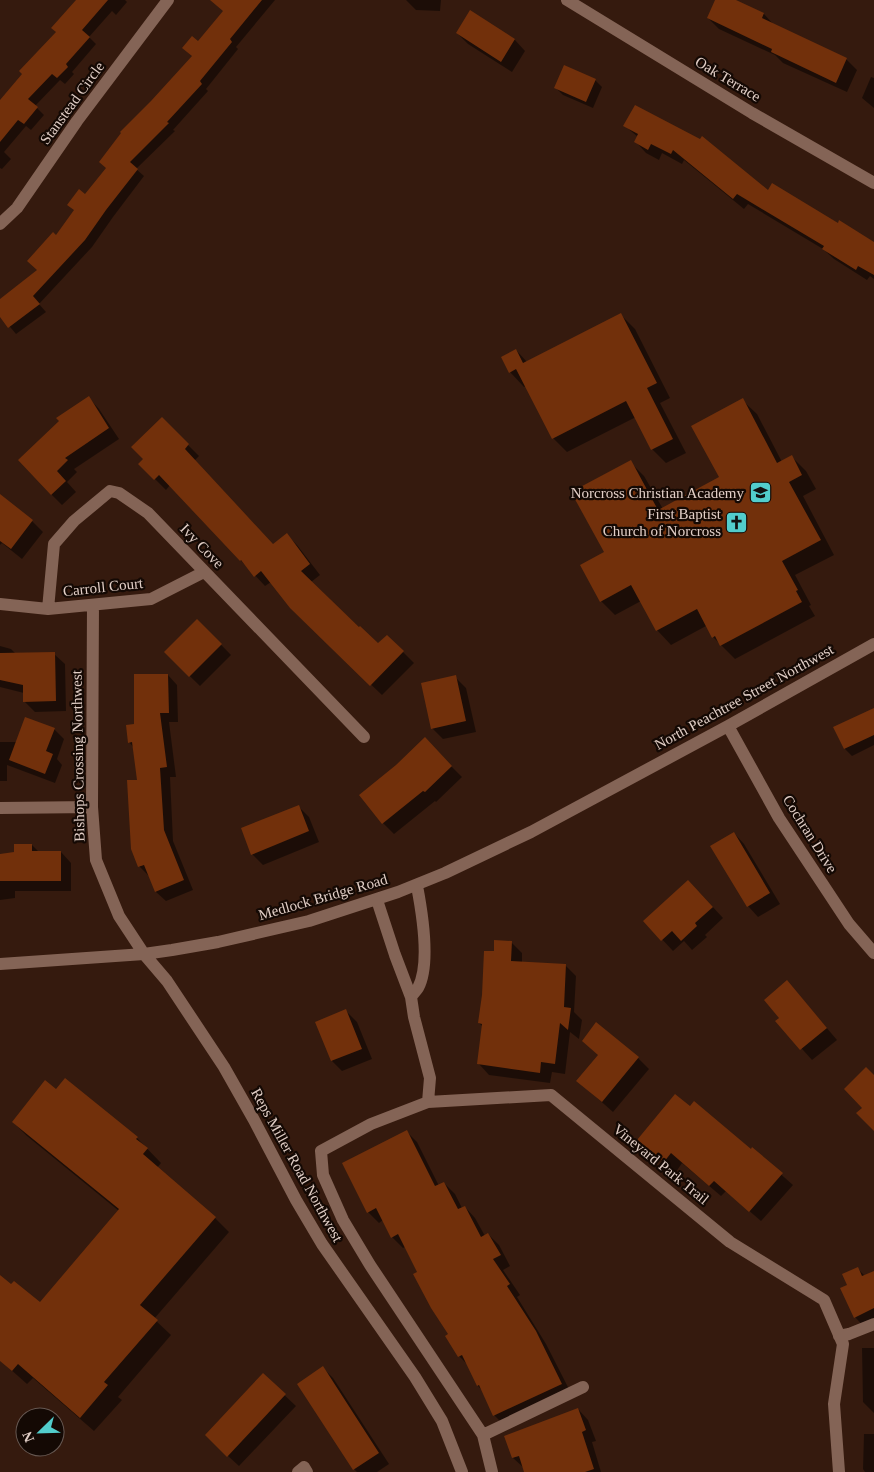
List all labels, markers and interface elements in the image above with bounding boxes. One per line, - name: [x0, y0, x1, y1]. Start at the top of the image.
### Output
- street label: Oak Terrace: [692, 53, 764, 105]
- street label: Stanstead Circle: [37, 58, 107, 147]
- school or university icon: Norcross Christian Academy: [748, 481, 772, 505]
- place label: Norcross Christian Academy: [571, 485, 744, 501]
- place label: First Baptist Church of Norcross: [603, 506, 722, 539]
- church icon: First Baptist Church of Norcross: [725, 511, 749, 535]
- street label: Ivy Cove: [177, 521, 227, 572]
- street label: Carroll Court: [62, 575, 145, 599]
- street label: North Peachtree Street Northwest: [652, 641, 837, 753]
- street label: Bishops Crossing Northwest: [68, 669, 87, 842]
- street label: Cochran Drive: [780, 792, 840, 876]
- street label: Medlock Bridge Road: [257, 871, 390, 923]
- street label: Reps Miller Road Northwest: [248, 1086, 346, 1245]
- street label: Vineyard Park Trail: [610, 1121, 712, 1207]
- north arrow: [15, 1407, 65, 1457]
- text: N: [20, 1429, 37, 1444]

